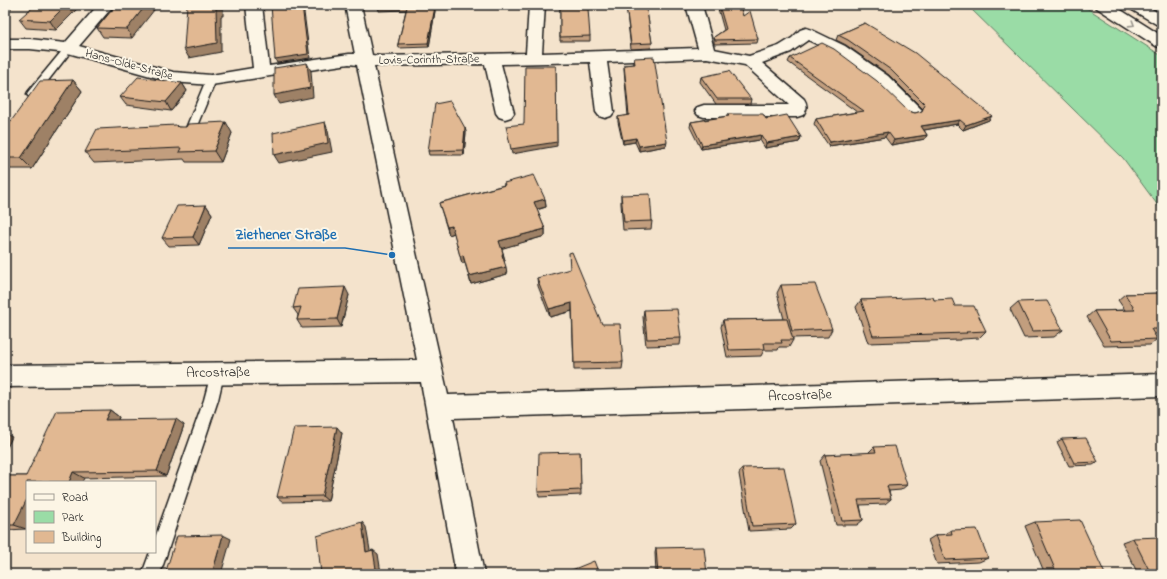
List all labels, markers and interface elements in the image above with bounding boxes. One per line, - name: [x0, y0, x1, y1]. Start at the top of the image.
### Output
- one-way arrow: [1128, 19, 1135, 27]
- street label: Hans-Olde-Straße: [83, 45, 175, 86]
- street label: Lovis-Corinth-Straße: [379, 50, 480, 70]
- callout: Ziethener Straße: [228, 221, 345, 248]
- text: Ziethener Straße: [235, 224, 338, 246]
- street label: Arcostraße: [186, 362, 251, 384]
- street label: Arcostraße: [768, 384, 833, 408]
- legend: [26, 481, 156, 553]
- text: Road: [62, 489, 88, 507]
- text: Park: [62, 509, 84, 527]
- text: Building: [61, 529, 101, 548]

